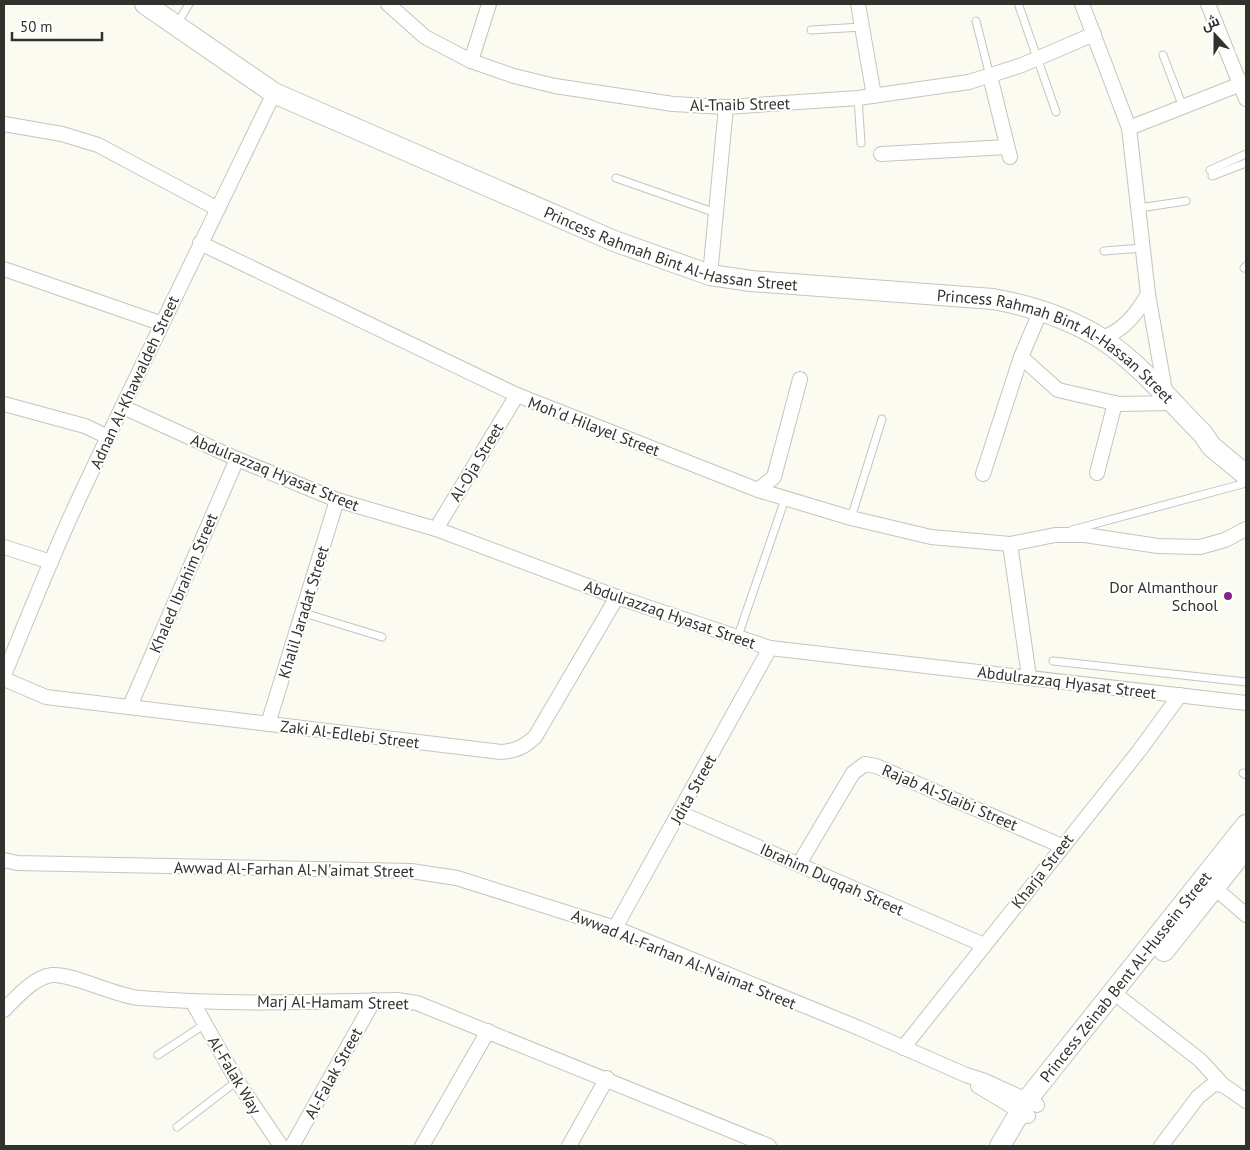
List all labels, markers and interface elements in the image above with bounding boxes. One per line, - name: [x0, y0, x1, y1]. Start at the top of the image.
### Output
- scale bar: [12, 10, 102, 42]
- north arrow: [1190, 10, 1240, 60]
- text: ش: [1199, 11, 1222, 34]
- text: 50 m: [20, 17, 53, 36]
- street label: Al-Tnaib Street: [690, 93, 791, 115]
- street label: Princess Rahmah Bint Al-Hassan Street: [541, 202, 799, 294]
- street label: Princess Rahmah Bint Al-Hassan Street: [936, 285, 1178, 408]
- street label: Adnan Al-Khawaldeh Street: [85, 292, 183, 472]
- street label: Moh'd Hilayel Street: [525, 392, 663, 460]
- street label: Al-Oja Street: [445, 419, 508, 505]
- street label: Abdulrazzaq Hyasat Street: [188, 429, 363, 515]
- street label: Khaled Ibrahim Street: [144, 510, 222, 656]
- street label: Khalil Jaradat Street: [273, 543, 333, 681]
- street label: Abdulrazzaq Hyasat Street: [582, 575, 759, 653]
- place label: Dor Almanthour School: [1109, 577, 1219, 615]
- marker: Dor Almanthour School: [1222, 590, 1234, 602]
- street label: Abdulrazzaq Hyasat Street: [977, 661, 1158, 703]
- street label: Zaki Al-Edlebi Street: [279, 716, 421, 753]
- street label: Jdita Street: [665, 750, 720, 828]
- street label: Rajab Al-Slaibi Street: [879, 759, 1021, 835]
- street label: Kharja Street: [1007, 829, 1078, 912]
- street label: Ibrahim Duqqah Street: [757, 838, 907, 920]
- street label: Awwad Al-Farhan Al-N'aimat Street: [174, 857, 415, 881]
- street label: Princess Zeinab Bent Al-Hussein Street: [1035, 867, 1216, 1086]
- street label: Awwad Al-Farhan Al-N'aimat Street: [569, 905, 800, 1013]
- street label: Marj Al-Hamam Street: [257, 991, 410, 1013]
- street label: Al-Falak Street: [300, 1024, 366, 1122]
- street label: Al-Falak Way: [204, 1032, 266, 1118]

